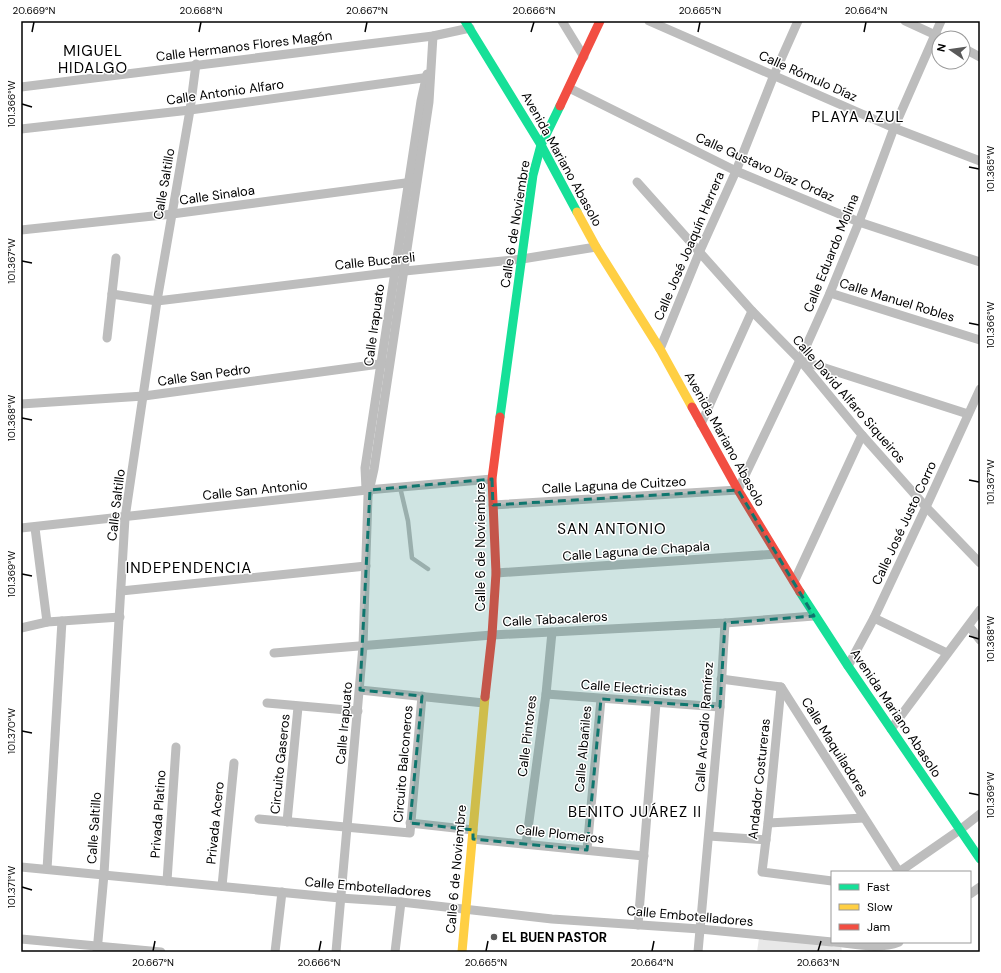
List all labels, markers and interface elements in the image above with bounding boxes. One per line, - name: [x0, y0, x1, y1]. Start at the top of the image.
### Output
- text: 20.669°N: [13, 4, 55, 17]
- text: 20.668°N: [180, 4, 222, 17]
- text: 20.667°N: [346, 4, 388, 17]
- text: 20.666°N: [513, 4, 556, 17]
- text: 20.665°N: [679, 4, 721, 17]
- text: 20.664°N: [845, 4, 887, 17]
- street label: Calle Hermanos Flores Magón: [155, 27, 333, 65]
- north arrow: [931, 30, 971, 70]
- district label: MIGUEL HIDALGO: [58, 41, 128, 78]
- text: N: [934, 42, 949, 53]
- street label: Calle Rómulo Díaz: [756, 47, 860, 105]
- street label: Calle Antonio Alfaro: [165, 75, 285, 109]
- text: 101.366°W: [5, 80, 18, 127]
- street label: Avenida Mariano Abasolo: [518, 89, 606, 230]
- district label: PLAYA AZUL: [812, 107, 904, 127]
- street label: Calle Gustavo Díaz Ordaz: [693, 129, 837, 205]
- text: 101.365°W: [984, 146, 997, 192]
- street label: Calle Saltillo: [149, 147, 179, 221]
- street label: Calle 6 de Noviembre: [497, 159, 533, 289]
- street label: Calle José Joaquín Herrera: [650, 169, 728, 323]
- street label: Calle Sinaloa: [178, 181, 256, 209]
- street label: Calle Eduardo Molina: [799, 191, 863, 315]
- text: 101.367°W: [5, 238, 18, 284]
- street label: Calle Bucareli: [334, 248, 416, 274]
- street label: Calle Manuel Robles: [837, 274, 957, 326]
- street label: Calle Irapuato: [360, 282, 388, 367]
- text: 101.366°W: [984, 301, 997, 348]
- street label: Calle David Alfaro Siqueiros: [789, 331, 909, 467]
- street label: Calle San Pedro: [156, 360, 252, 390]
- street label: Avenida Mariano Abasolo: [681, 369, 769, 510]
- text: 101.368°W: [5, 394, 18, 441]
- street label: Calle José Justo Corro: [868, 458, 940, 588]
- text: 101.367°W: [984, 459, 997, 505]
- street label: Calle Saltillo: [103, 468, 129, 542]
- street label: Calle Laguna de Cuitzeo: [541, 473, 687, 497]
- street label: Calle San Antonio: [202, 476, 309, 504]
- street label: Calle 6 de Noviembre: [472, 482, 489, 612]
- district label: SAN ANTONIO: [557, 519, 667, 539]
- street label: Calle Laguna de Chapala: [562, 537, 710, 565]
- text: 101.369°W: [5, 550, 18, 597]
- district label: INDEPENDENCIA: [126, 558, 252, 578]
- street label: Calle Tabacaleros: [502, 608, 608, 630]
- text: 101.368°W: [984, 615, 997, 662]
- street label: Avenida Mariano Abasolo: [847, 645, 946, 781]
- street label: Calle Arcadio Ramírez: [691, 661, 717, 793]
- street label: Calle Electricistas: [580, 676, 688, 700]
- street label: Calle Irapuato: [332, 681, 356, 765]
- street label: Calle Pintores: [514, 694, 540, 778]
- street label: Calle Maquiladores: [798, 694, 872, 800]
- street label: Circuito Balconeros: [389, 705, 417, 823]
- street label: Calle Albañiles: [571, 705, 595, 793]
- text: 101.370°W: [5, 708, 18, 754]
- street label: Circuito Gaseros: [266, 713, 294, 815]
- street label: Andador Costureras: [744, 718, 774, 840]
- street label: Privada Platino: [146, 769, 170, 859]
- text: 101.369°W: [984, 771, 997, 818]
- street label: Privada Acero: [202, 780, 228, 865]
- street label: Calle Saltillo: [83, 791, 105, 865]
- district label: BENITO JUÁREZ II: [568, 802, 702, 822]
- street label: Calle 6 de Noviembre: [442, 804, 470, 934]
- street label: Calle Plomeros: [515, 821, 605, 847]
- text: 101.371°W: [5, 865, 18, 908]
- legend: [831, 871, 971, 943]
- street label: Calle Embotelladores: [304, 873, 432, 901]
- text: Fast: [867, 879, 890, 895]
- text: Slow: [867, 899, 893, 915]
- street label: Calle Embotelladores: [626, 902, 754, 930]
- text: Jam: [867, 919, 890, 935]
- place label: EL BUEN PASTOR: [502, 929, 607, 946]
- marker: EL BUEN PASTOR: [489, 932, 499, 942]
- text: 20.667°N: [132, 956, 174, 969]
- text: 20.666°N: [298, 956, 341, 969]
- text: 20.665°N: [465, 956, 507, 969]
- text: 20.664°N: [631, 956, 673, 969]
- text: 20.663°N: [797, 956, 839, 969]

